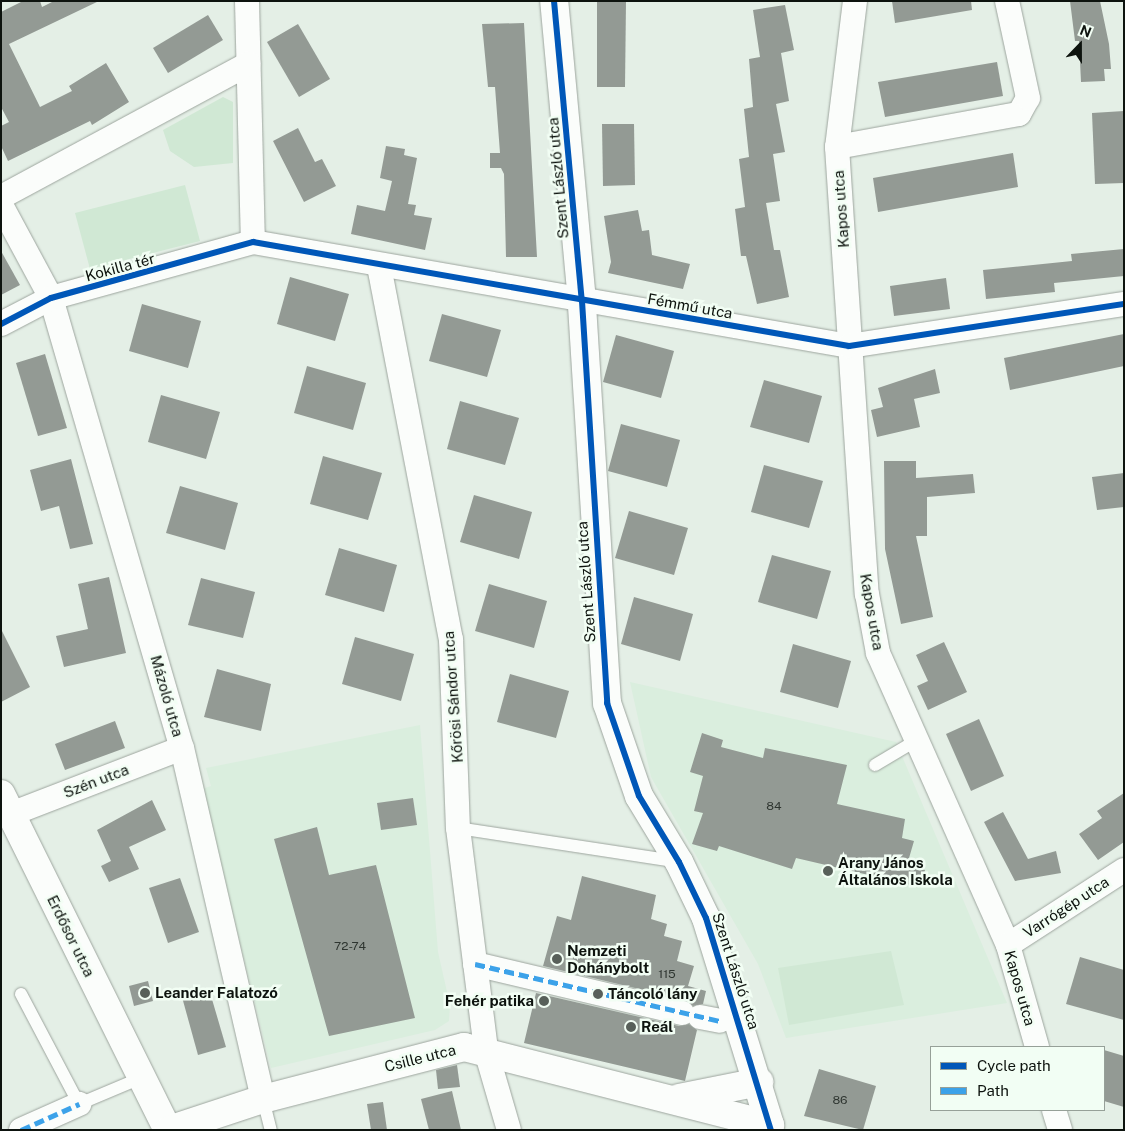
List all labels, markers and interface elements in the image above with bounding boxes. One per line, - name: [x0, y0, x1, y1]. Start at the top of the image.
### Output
- north arrow: [1055, 20, 1105, 70]
- text: N: [1078, 22, 1094, 41]
- street label: Szent László utca: [544, 117, 572, 239]
- street label: Kapos utca: [829, 170, 853, 248]
- street label: Kokilla tér: [83, 249, 157, 285]
- street label: Fémmű utca: [646, 290, 734, 322]
- street label: Szent László utca: [573, 521, 599, 643]
- street label: Kapos utca: [856, 572, 888, 652]
- street label: Kőrösi Sándor utca: [439, 631, 467, 763]
- street label: Mázoló utca: [147, 653, 187, 739]
- street label: Szén utca: [61, 760, 131, 802]
- house number: 84: [766, 800, 782, 814]
- place label: Arany János Általános Iskola: [838, 853, 953, 888]
- marker: Arany János Általános Iskola: [822, 865, 834, 877]
- street label: Varrógép utca: [1020, 873, 1112, 941]
- street label: Erdősor utca: [44, 892, 98, 980]
- street label: Szent László utca: [709, 910, 763, 1032]
- house number: 72-74: [334, 940, 366, 954]
- place label: Nemzeti Dohánybolt: [567, 941, 649, 976]
- street label: Kapos utca: [1001, 948, 1039, 1028]
- marker: Nemzeti Dohánybolt: [551, 953, 563, 965]
- house number: 115: [658, 968, 676, 982]
- place label: Leander Falatozó: [155, 984, 278, 1002]
- place label: Táncoló lány: [608, 985, 697, 1003]
- marker: Leander Falatozó: [139, 987, 151, 999]
- marker: Táncoló lány: [592, 988, 604, 1000]
- place label: Fehér patika: [445, 992, 534, 1010]
- marker: Fehér patika: [538, 995, 550, 1007]
- place label: Reál: [641, 1018, 673, 1036]
- marker: Reál: [625, 1021, 637, 1033]
- street label: Csille utca: [382, 1040, 458, 1076]
- legend: [930, 1046, 1105, 1111]
- text: Cycle path: [977, 1057, 1051, 1074]
- text: Path: [977, 1082, 1009, 1099]
- house number: 86: [832, 1094, 848, 1108]

